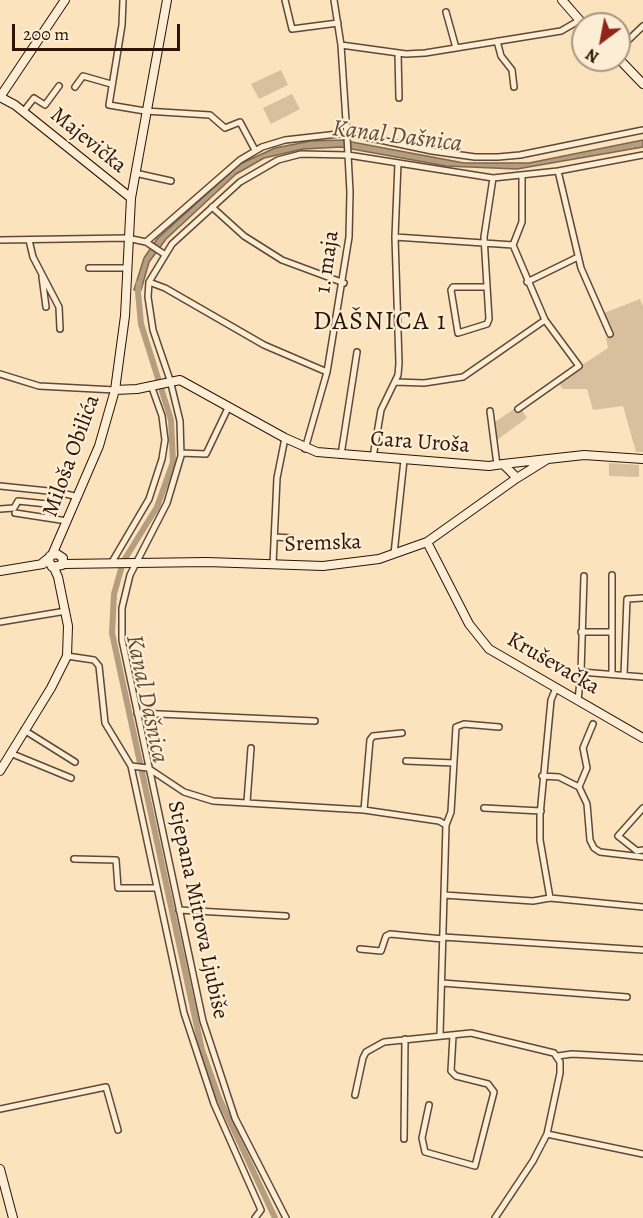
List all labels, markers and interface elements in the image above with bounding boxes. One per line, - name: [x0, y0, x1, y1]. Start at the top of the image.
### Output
- scale bar: [15, 12, 183, 50]
- north arrow: [571, 12, 631, 72]
- text: 200 m: [23, 22, 69, 46]
- text: N: [582, 43, 603, 68]
- street label: Majevička: [45, 102, 131, 180]
- water label: Kanal Dašnica: [331, 115, 463, 159]
- street label: 1. maja: [311, 229, 345, 295]
- district label: DAŠNICA 1: [313, 307, 447, 339]
- street label: Miloša Obilića: [38, 391, 106, 521]
- street label: Cara Uroša: [369, 426, 471, 460]
- street label: Sremska: [284, 529, 362, 559]
- street label: Kruševačka: [502, 627, 604, 701]
- water label: Kanal Dašnica: [118, 632, 174, 766]
- street label: Stjepana Mitrova Ljubiše: [161, 799, 233, 1021]

